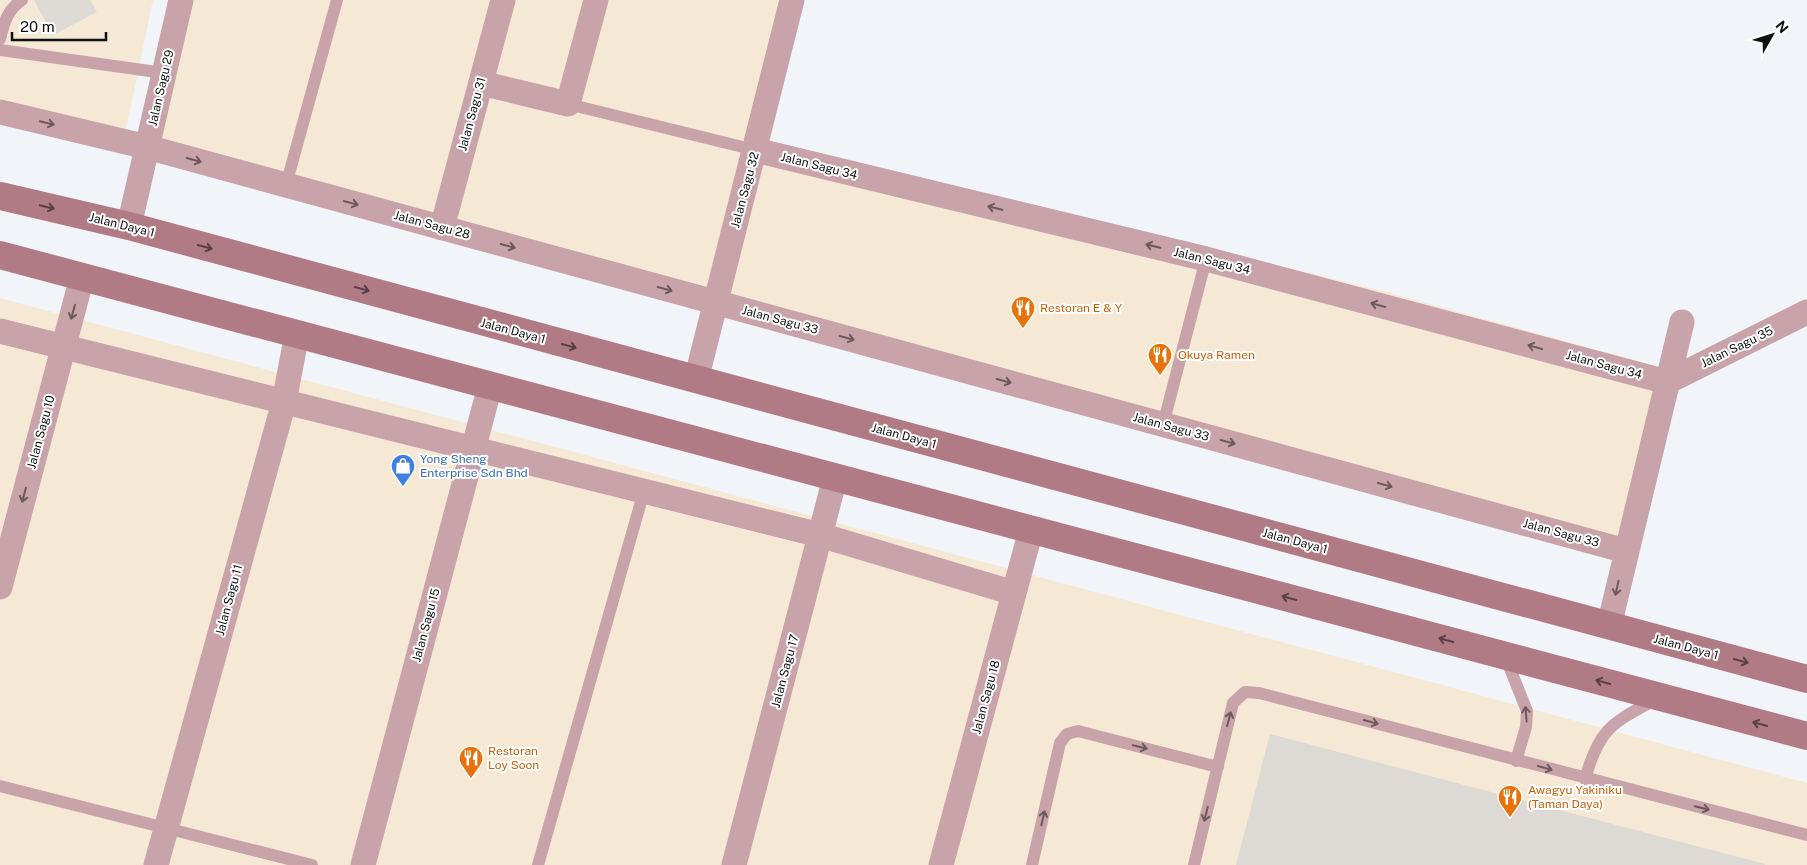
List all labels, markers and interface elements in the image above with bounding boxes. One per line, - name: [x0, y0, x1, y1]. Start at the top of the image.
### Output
- scale bar: [12, 10, 106, 42]
- north arrow: [1747, 10, 1797, 60]
- text: 20 m: [20, 18, 55, 35]
- text: N: [1772, 18, 1792, 36]
- street label: Jalan Sagu 29: [145, 49, 177, 127]
- street label: Jalan Sagu 31: [455, 76, 489, 152]
- one-way arrow: [39, 119, 55, 128]
- street label: Jalan Sagu 34: [779, 150, 859, 182]
- street label: Jalan Sagu 32: [728, 151, 762, 229]
- one-way arrow: [186, 156, 202, 166]
- one-way arrow: [343, 199, 359, 209]
- one-way arrow: [39, 203, 55, 212]
- one-way arrow: [988, 203, 1004, 212]
- street label: Jalan Sagu 28: [392, 208, 472, 242]
- street label: Jalan Daya 1: [88, 210, 156, 240]
- one-way arrow: [1146, 241, 1162, 250]
- one-way arrow: [196, 242, 212, 252]
- one-way arrow: [500, 242, 516, 251]
- street label: Jalan Sagu 34: [1172, 245, 1252, 277]
- one-way arrow: [656, 284, 672, 294]
- one-way arrow: [353, 285, 369, 295]
- restaurant icon: Restoran E & Y: [1010, 295, 1036, 329]
- one-way arrow: [1371, 299, 1387, 309]
- place label: Restoran E & Y: [1040, 301, 1123, 315]
- street label: Jalan Sagu 33: [740, 303, 820, 337]
- one-way arrow: [68, 304, 77, 320]
- street label: Jalan Daya 1: [479, 316, 547, 346]
- street label: Jalan Sagu 35: [1699, 323, 1776, 370]
- one-way arrow: [839, 334, 855, 344]
- one-way arrow: [1528, 341, 1544, 351]
- one-way arrow: [561, 342, 577, 351]
- restaurant icon: Okuya Ramen: [1147, 342, 1173, 376]
- place label: Okuya Ramen: [1178, 348, 1255, 362]
- street label: Jalan Sagu 34: [1564, 348, 1644, 382]
- one-way arrow: [995, 377, 1011, 387]
- street label: Jalan Sagu 10: [24, 394, 58, 470]
- street label: Jalan Sagu 33: [1131, 410, 1211, 444]
- street label: Jalan Daya 1: [870, 421, 938, 451]
- one-way arrow: [1220, 438, 1236, 448]
- place label: Yong Sheng Enterprise Sdn Bhd: [420, 452, 528, 480]
- shop icon: Yong Sheng Enterprise Sdn Bhd: [390, 453, 416, 487]
- one-way arrow: [1377, 481, 1393, 491]
- one-way arrow: [19, 487, 29, 503]
- street label: Jalan Sagu 33: [1521, 516, 1601, 550]
- street label: Jalan Daya 1: [1261, 526, 1329, 556]
- street label: Jalan Sagu 11: [213, 563, 245, 637]
- one-way arrow: [1612, 580, 1621, 596]
- street label: Jalan Sagu 15: [409, 586, 443, 663]
- one-way arrow: [1281, 593, 1297, 603]
- street label: Jalan Daya 1: [1652, 632, 1720, 662]
- street label: Jalan Sagu 17: [769, 633, 801, 709]
- one-way arrow: [1438, 635, 1454, 644]
- one-way arrow: [1732, 657, 1748, 667]
- street label: Jalan Sagu 18: [969, 658, 1003, 735]
- one-way arrow: [1595, 677, 1611, 686]
- one-way arrow: [1521, 706, 1530, 722]
- one-way arrow: [1225, 712, 1234, 728]
- one-way arrow: [1362, 718, 1378, 727]
- one-way arrow: [1752, 719, 1768, 728]
- one-way arrow: [1131, 743, 1147, 752]
- place label: Restoran Loy Soon: [488, 744, 539, 772]
- restaurant icon: Restoran Loy Soon: [458, 745, 484, 779]
- one-way arrow: [1536, 764, 1552, 773]
- place label: Awagyu Yakiniku (Taman Daya): [1528, 783, 1622, 811]
- restaurant icon: Awagyu Yakiniku (Taman Daya): [1497, 784, 1523, 818]
- one-way arrow: [1694, 804, 1710, 813]
- one-way arrow: [1201, 806, 1210, 822]
- one-way arrow: [1039, 810, 1048, 826]

